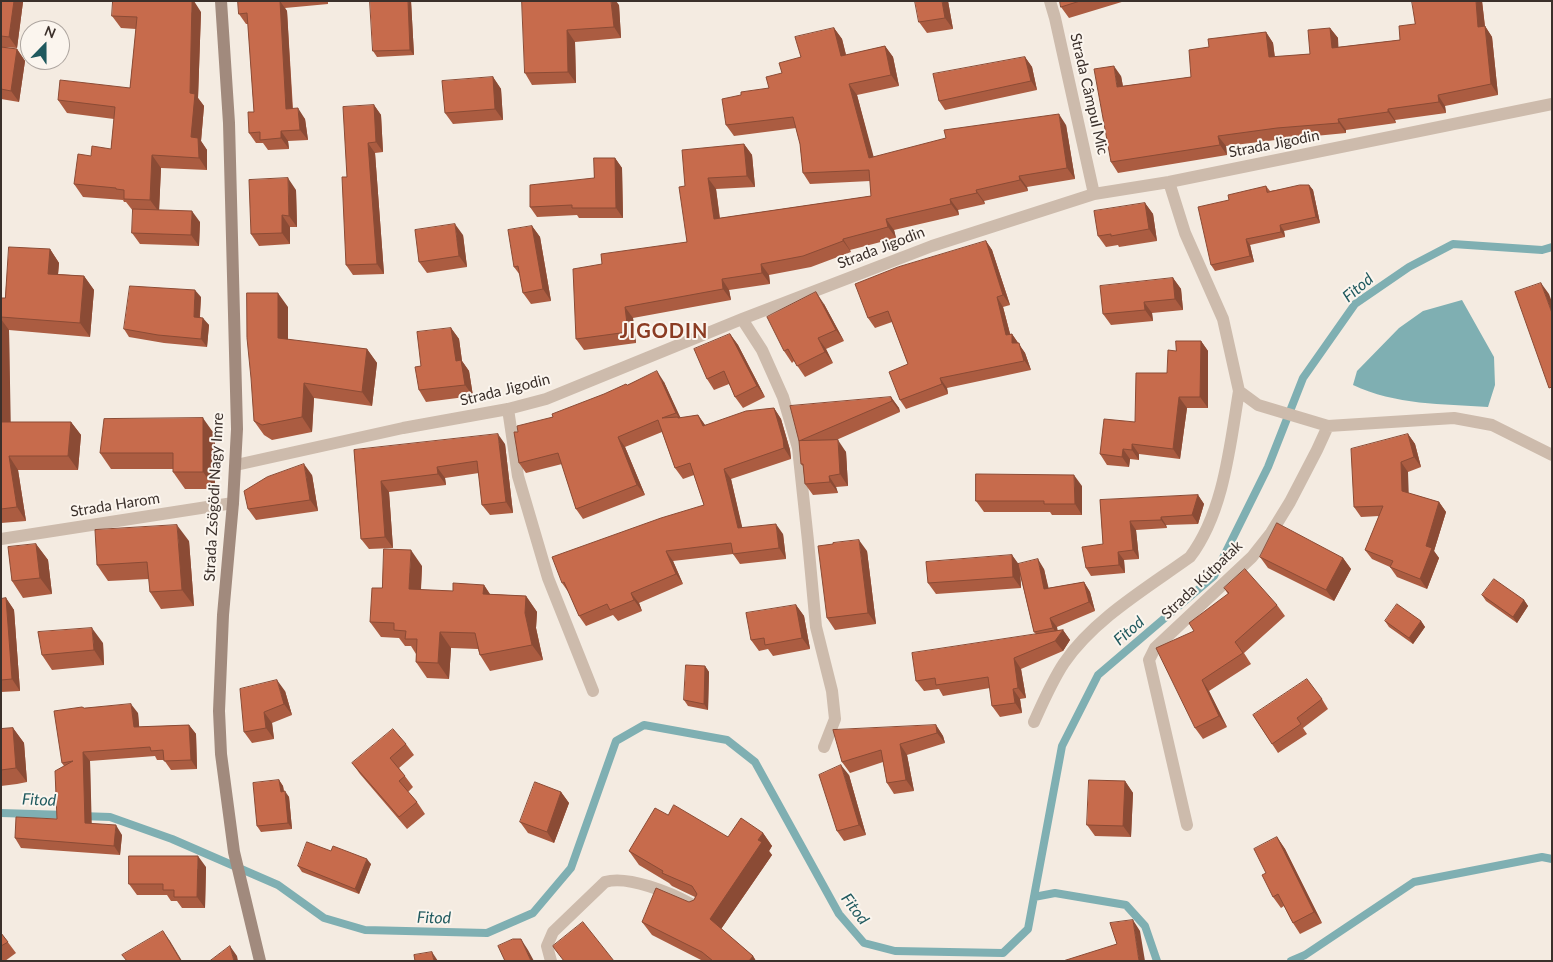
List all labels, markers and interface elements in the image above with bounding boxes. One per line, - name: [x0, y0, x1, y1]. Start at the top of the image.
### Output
- north arrow: [20, 20, 70, 70]
- text: N: [42, 22, 59, 41]
- street label: Strada Câmpul Mic: [1066, 31, 1112, 157]
- street label: Strada Jigodin: [1227, 126, 1321, 162]
- street label: Strada Jigodin: [835, 223, 927, 273]
- water label: Fitod: [1339, 270, 1377, 306]
- district label: JIGODIN: [619, 320, 709, 344]
- street label: Strada Jigodin: [458, 370, 552, 410]
- street label: Strada Zsögödi Nagy Imre: [201, 412, 227, 582]
- street label: Strada Harom: [69, 489, 161, 521]
- street label: Strada Kútpatak: [1158, 537, 1246, 623]
- water label: Fitod: [1110, 612, 1148, 650]
- water label: Fitod: [22, 790, 56, 810]
- water label: Fitod: [837, 890, 873, 928]
- water label: Fitod: [417, 908, 451, 928]

